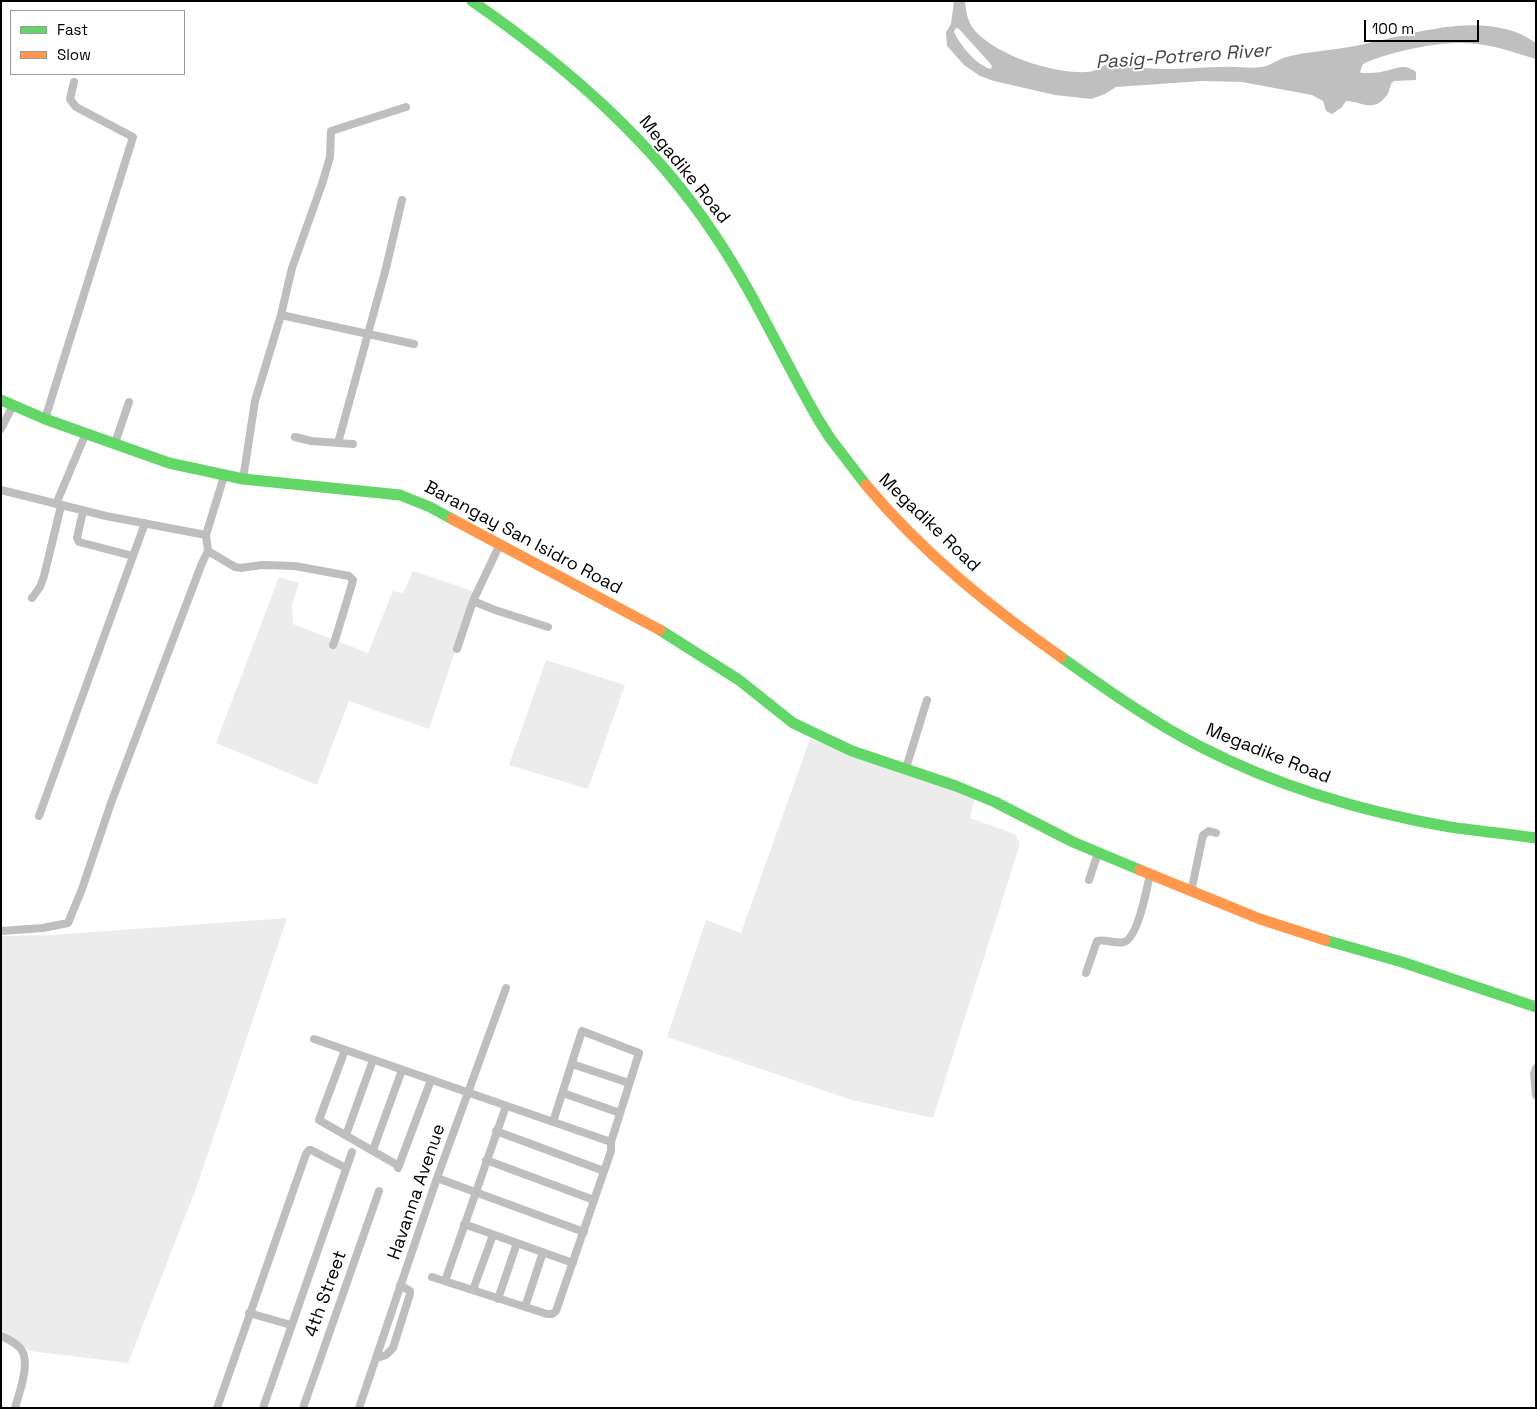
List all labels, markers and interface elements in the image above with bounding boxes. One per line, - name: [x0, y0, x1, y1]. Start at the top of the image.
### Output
- legend: [10, 10, 185, 75]
- scale bar: [1367, 10, 1482, 42]
- text: 100 m: [1372, 19, 1414, 38]
- text: Fast: [57, 20, 88, 39]
- water label: Pasig-Potrero River: [1095, 40, 1271, 74]
- text: Slow: [57, 45, 91, 64]
- street label: Megadike Road: [634, 112, 734, 228]
- street label: Megadike Road: [874, 469, 984, 577]
- street label: Barangay San Isidro Road: [420, 477, 626, 599]
- street label: Megadike Road: [1203, 719, 1333, 789]
- street label: Havanna Avenue: [384, 1121, 450, 1263]
- street label: 4th Street: [300, 1248, 352, 1340]

